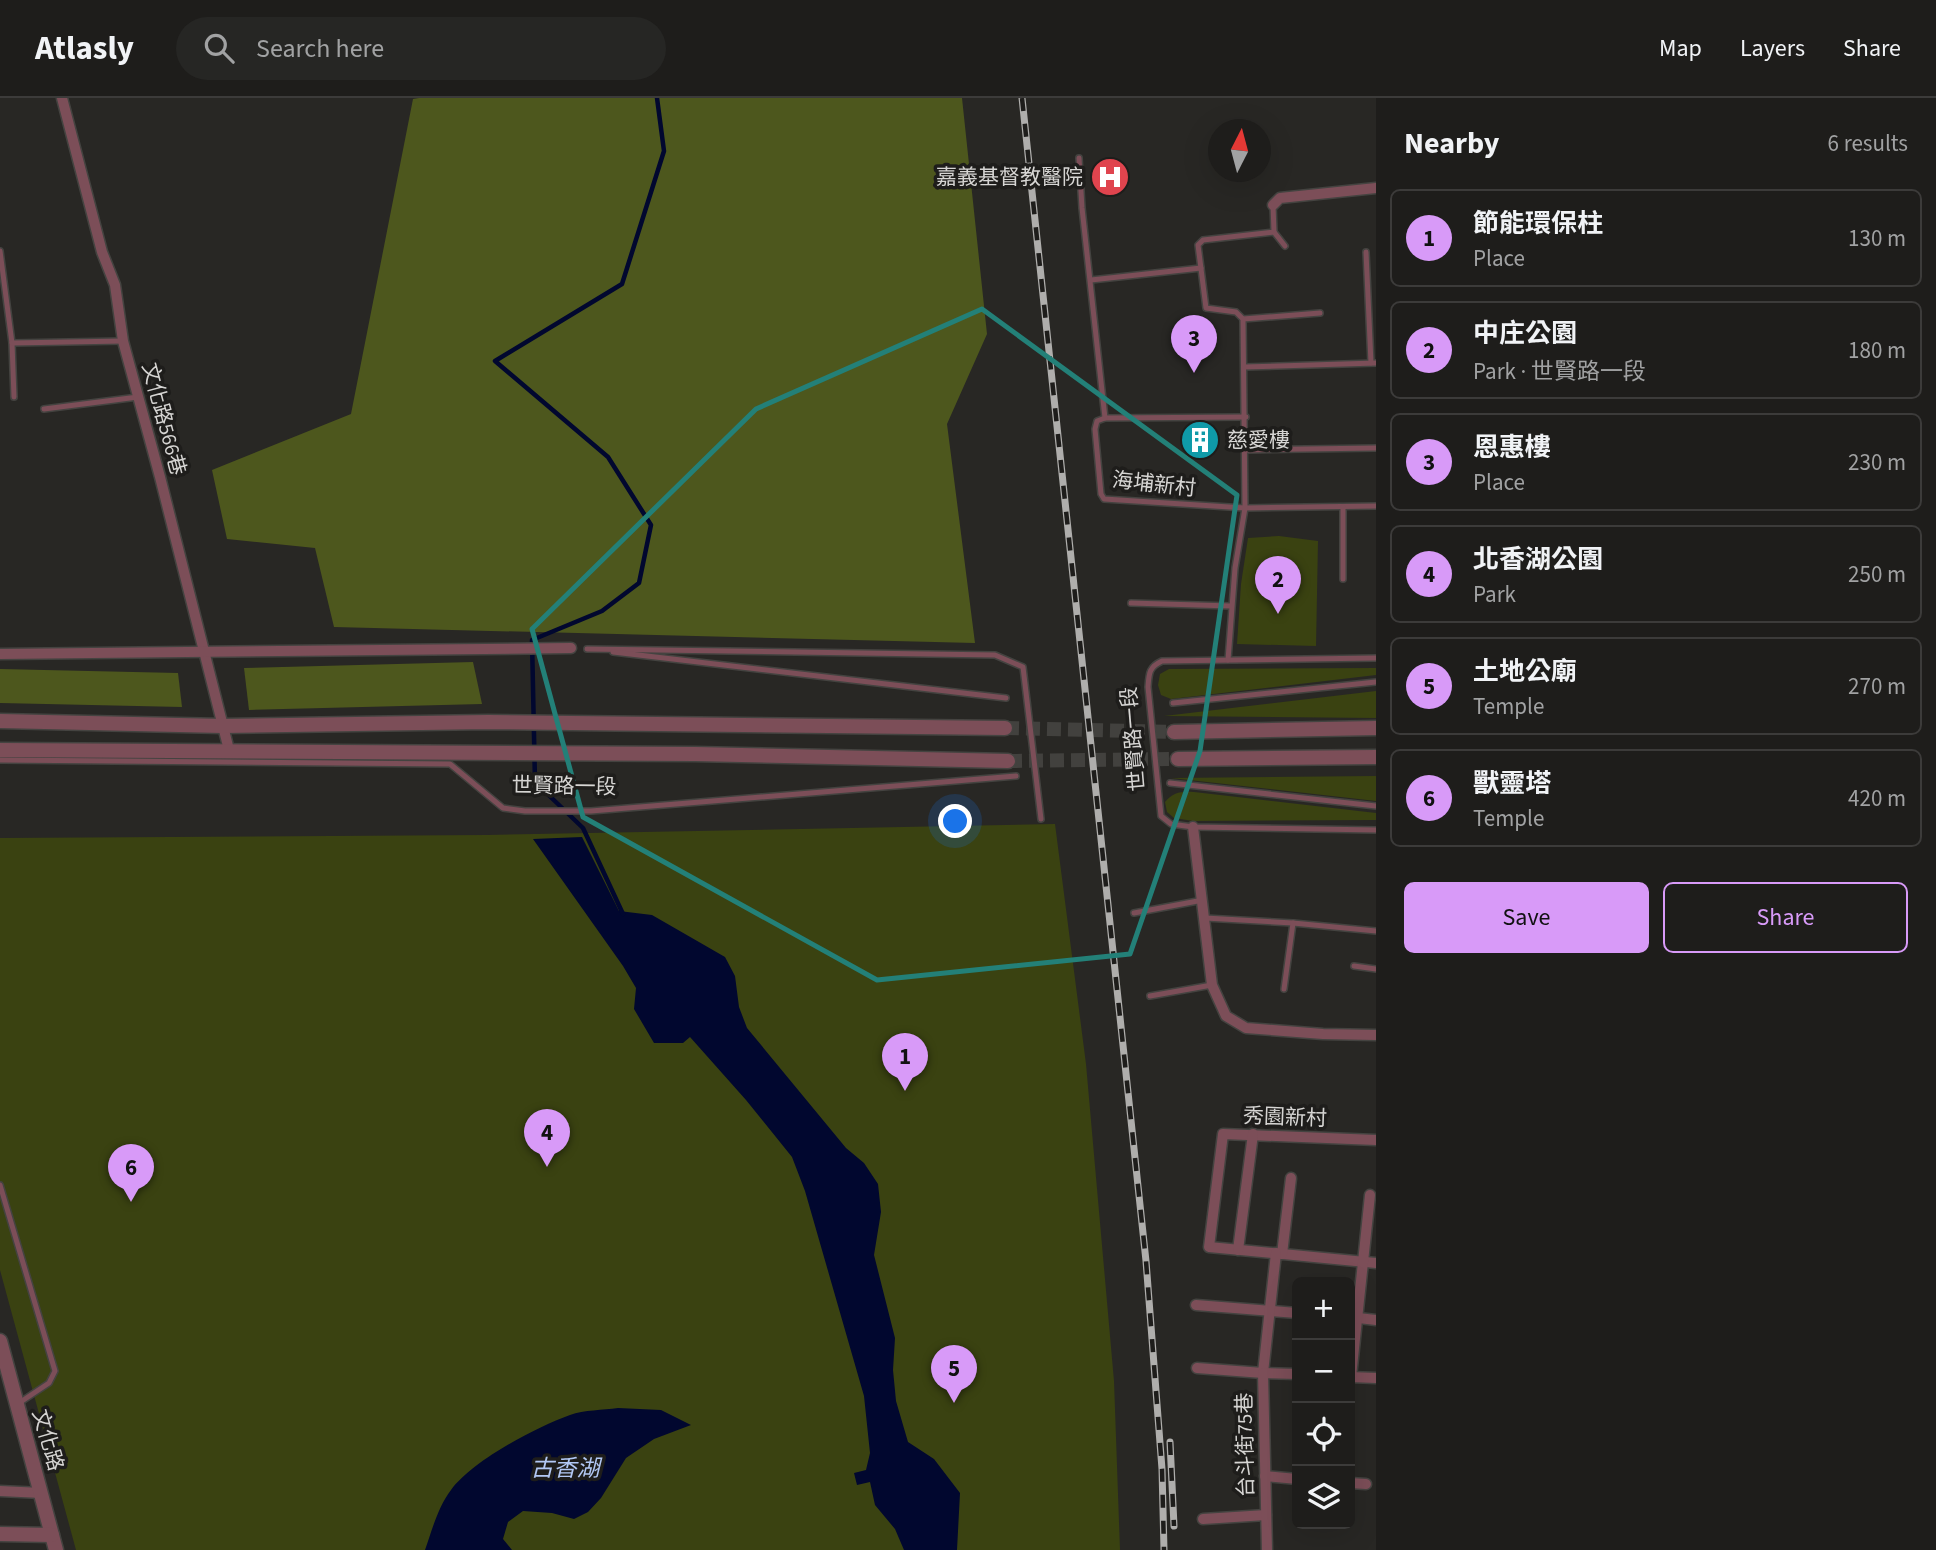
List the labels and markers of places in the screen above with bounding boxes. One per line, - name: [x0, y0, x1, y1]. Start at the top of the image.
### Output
- hospital icon: 嘉義基督教醫院: [1089, 156, 1131, 198]
- place label: 嘉義基督教醫院: [936, 162, 1083, 192]
- pin: 3: [1171, 315, 1217, 373]
- building icon: 慈愛樓: [1179, 419, 1221, 461]
- place label: 慈愛樓: [1227, 425, 1290, 455]
- pin: 2: [1255, 556, 1301, 614]
- pin: 1: [882, 1033, 928, 1091]
- pin: 4: [524, 1109, 570, 1167]
- pin: 6: [108, 1144, 154, 1202]
- pin: 5: [931, 1345, 977, 1403]

